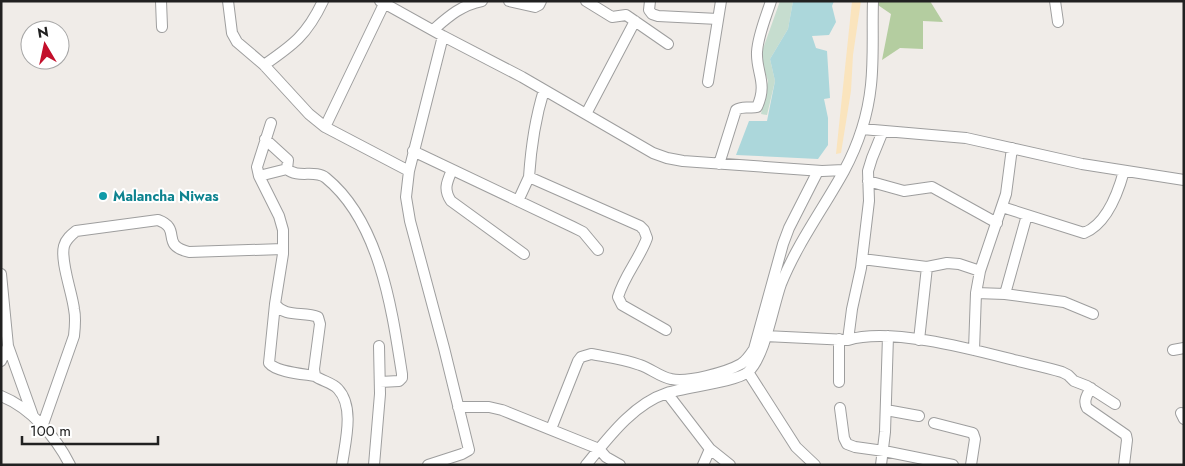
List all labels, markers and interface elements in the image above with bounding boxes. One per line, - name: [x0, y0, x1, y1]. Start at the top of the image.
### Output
- north arrow: [20, 20, 70, 70]
- text: N: [36, 21, 50, 43]
- place label: Malancha Niwas: [113, 186, 219, 206]
- marker: Malancha Niwas: [97, 190, 109, 202]
- scale bar: [22, 414, 159, 446]
- text: 100 m: [30, 420, 71, 442]

